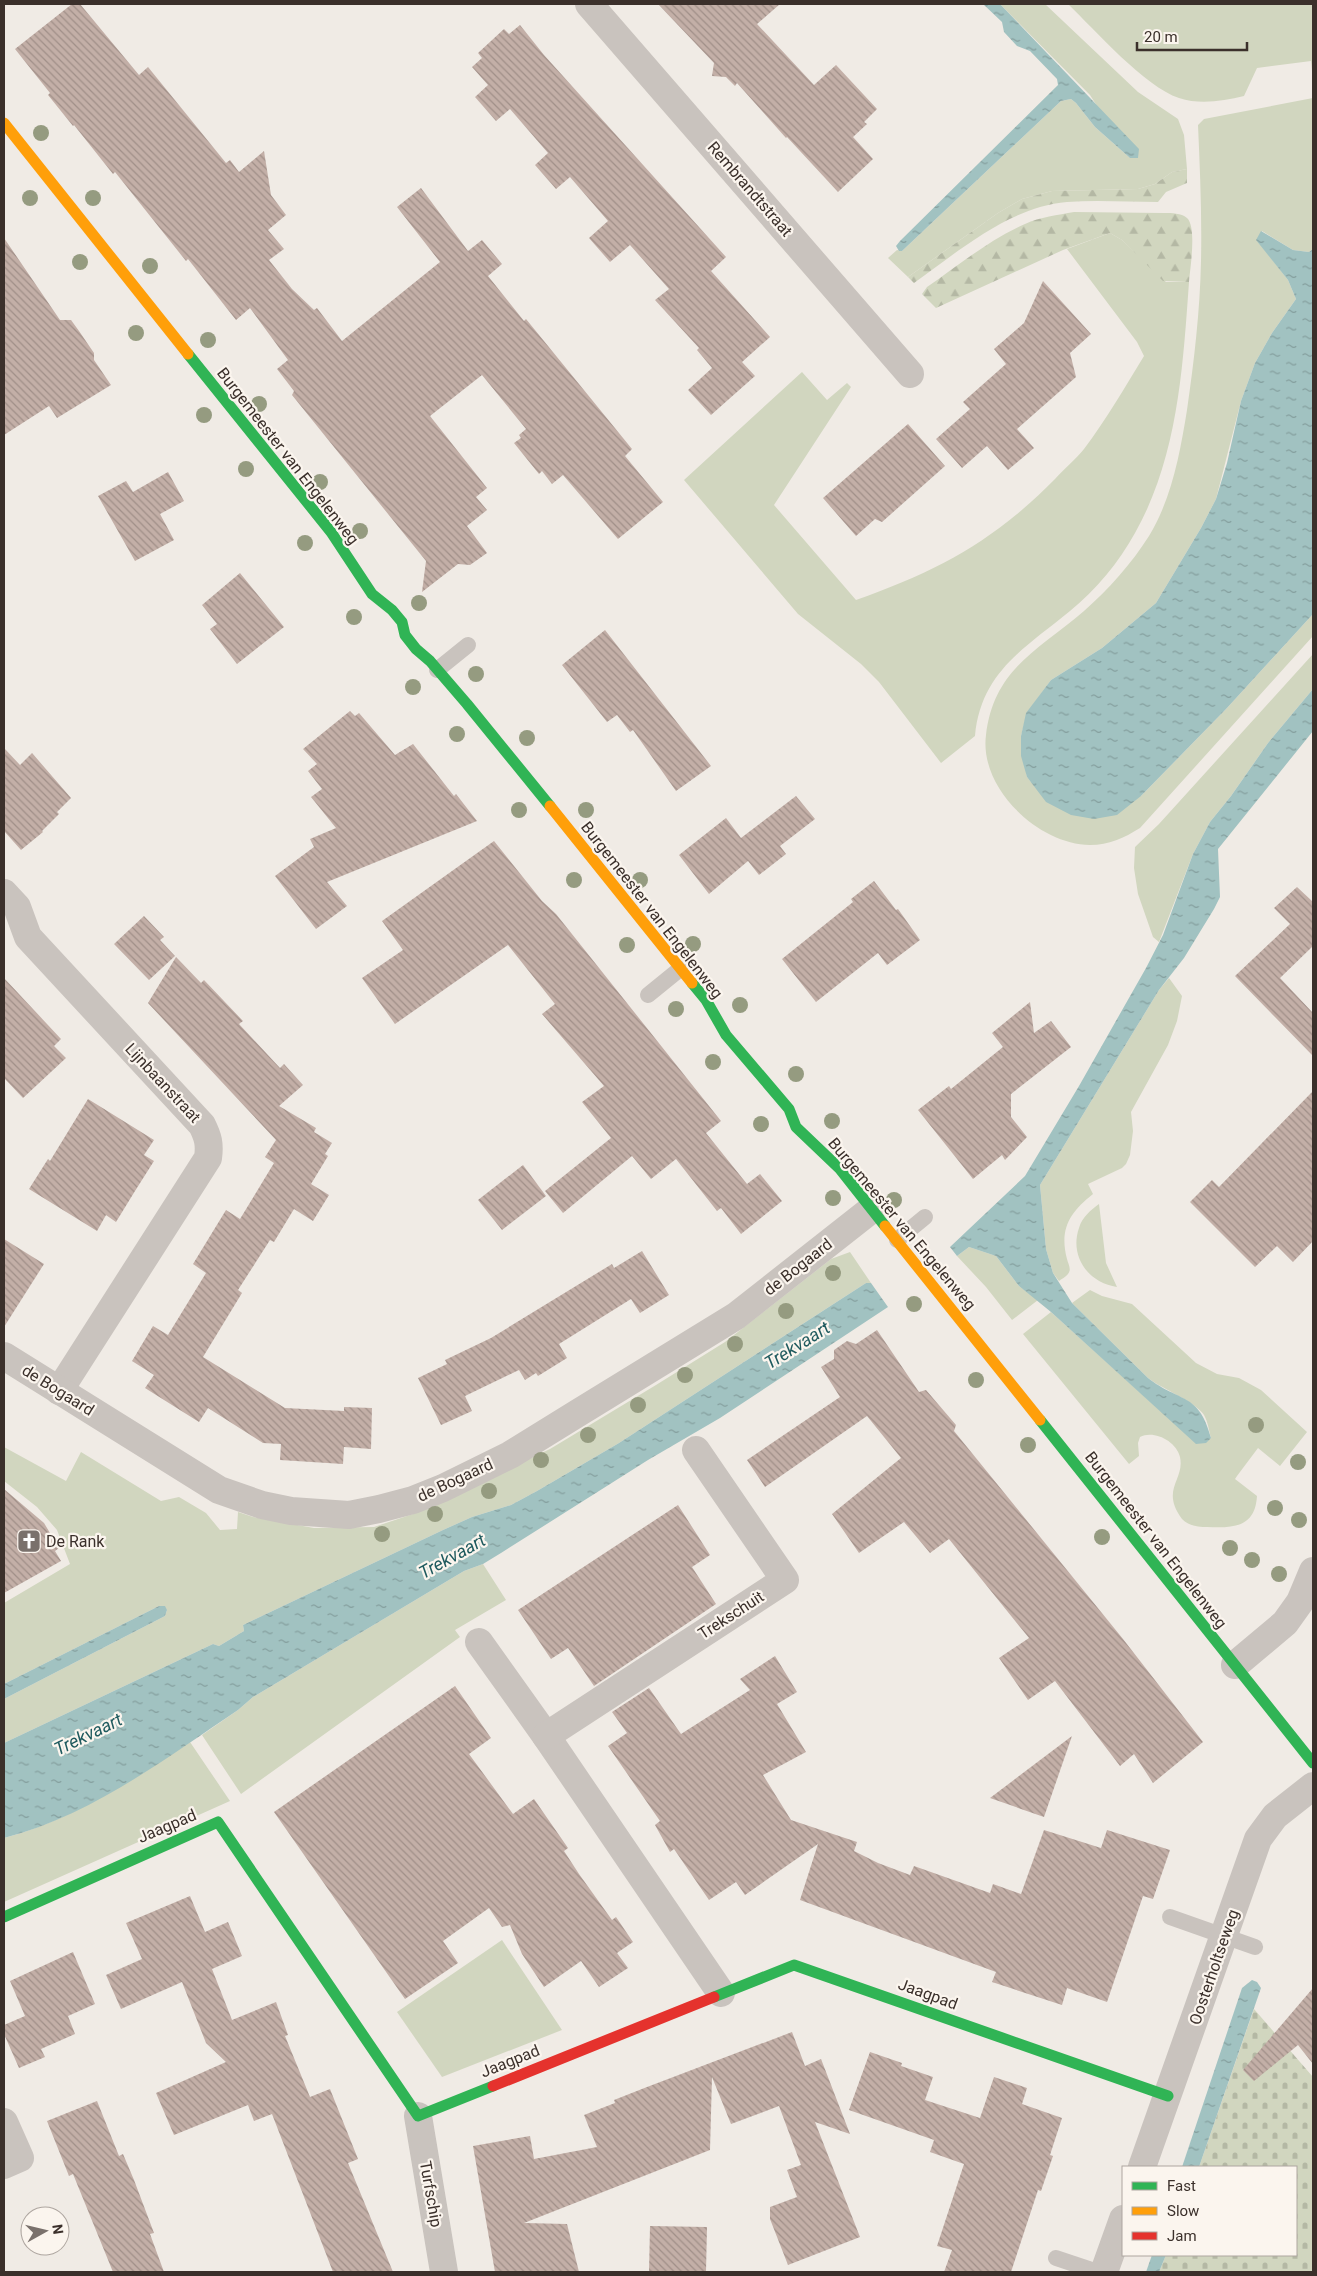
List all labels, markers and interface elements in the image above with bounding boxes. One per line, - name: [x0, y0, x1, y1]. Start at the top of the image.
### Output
- scale bar: [1137, 20, 1247, 52]
- text: 20 m: [1144, 28, 1178, 46]
- street label: Rembrandtstraat: [704, 138, 796, 240]
- street label: Burgemeester van Engelenweg: [213, 364, 363, 548]
- street label: Burgemeester van Engelenweg: [577, 818, 727, 1002]
- street label: Lijnbaanstraat: [121, 1039, 205, 1127]
- street label: Burgemeester van Engelenweg: [824, 1134, 980, 1314]
- street label: de Bogaard: [760, 1234, 836, 1300]
- water label: Trekvaart: [760, 1317, 834, 1373]
- street label: de Bogaard: [19, 1360, 97, 1420]
- street label: Burgemeester van Engelenweg: [1081, 1448, 1231, 1632]
- street label: de Bogaard: [414, 1454, 496, 1506]
- church icon: De Rank: [16, 1528, 42, 1554]
- water label: Trekvaart: [415, 1529, 489, 1583]
- place label: De Rank: [46, 1532, 105, 1551]
- street label: Trekschuit: [695, 1587, 767, 1643]
- water label: Trekvaart: [51, 1708, 126, 1759]
- street label: Jaagpad: [135, 1805, 199, 1847]
- street label: Oosterholtseweg: [1185, 1907, 1243, 2027]
- street label: Jaagpad: [896, 1974, 960, 2014]
- street label: Jaagpad: [478, 2041, 542, 2081]
- street label: Turfschip: [416, 2159, 446, 2229]
- legend: [1122, 2166, 1297, 2256]
- text: Fast: [1167, 2177, 1196, 2195]
- text: Slow: [1167, 2202, 1199, 2220]
- north arrow: [20, 2206, 70, 2256]
- text: N: [49, 2223, 66, 2235]
- text: Jam: [1167, 2227, 1197, 2245]

